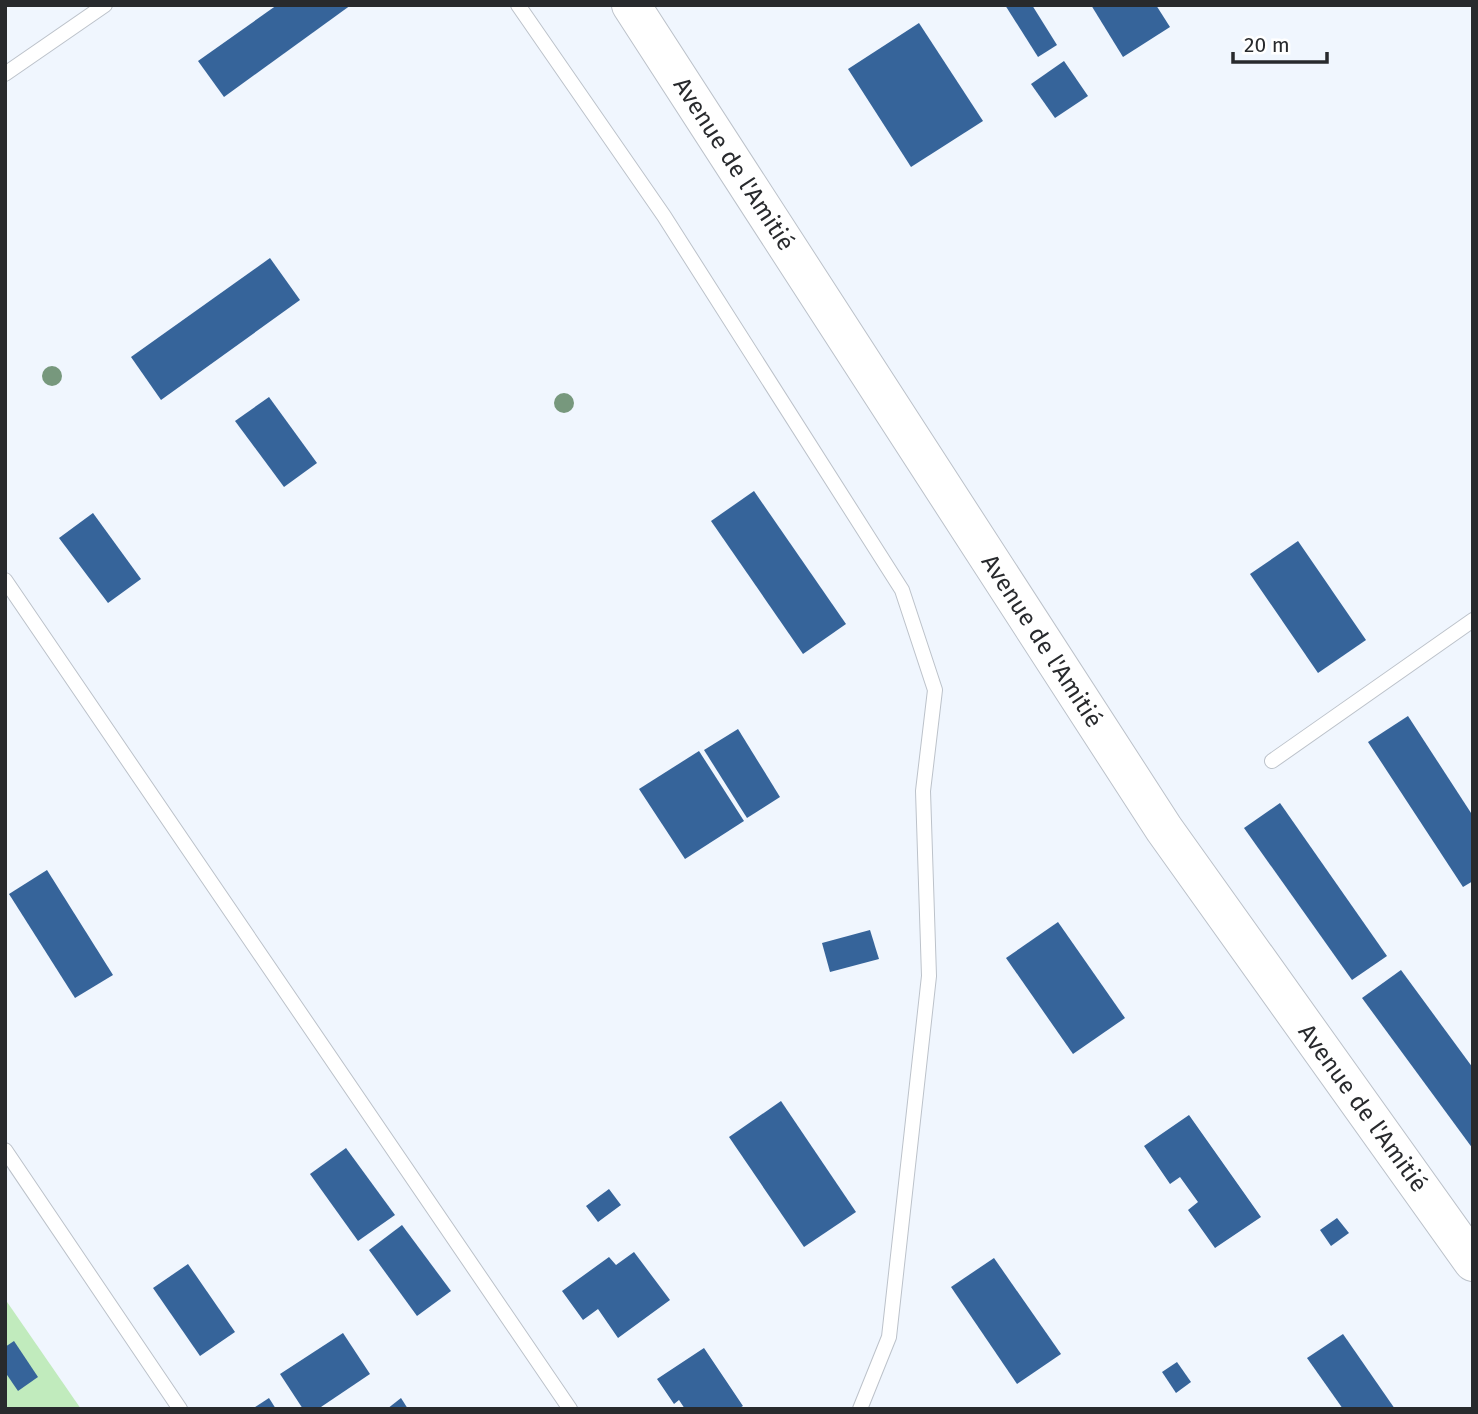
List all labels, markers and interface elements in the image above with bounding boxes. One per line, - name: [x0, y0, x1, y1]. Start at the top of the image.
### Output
- scale bar: [1233, 21, 1328, 65]
- text: 20 m: [1244, 32, 1290, 58]
- street label: Avenue de l'Amitié: [668, 72, 800, 256]
- street label: Avenue de l'Amitié: [976, 549, 1108, 733]
- street label: Avenue de l'Amitié: [1293, 1019, 1433, 1197]

